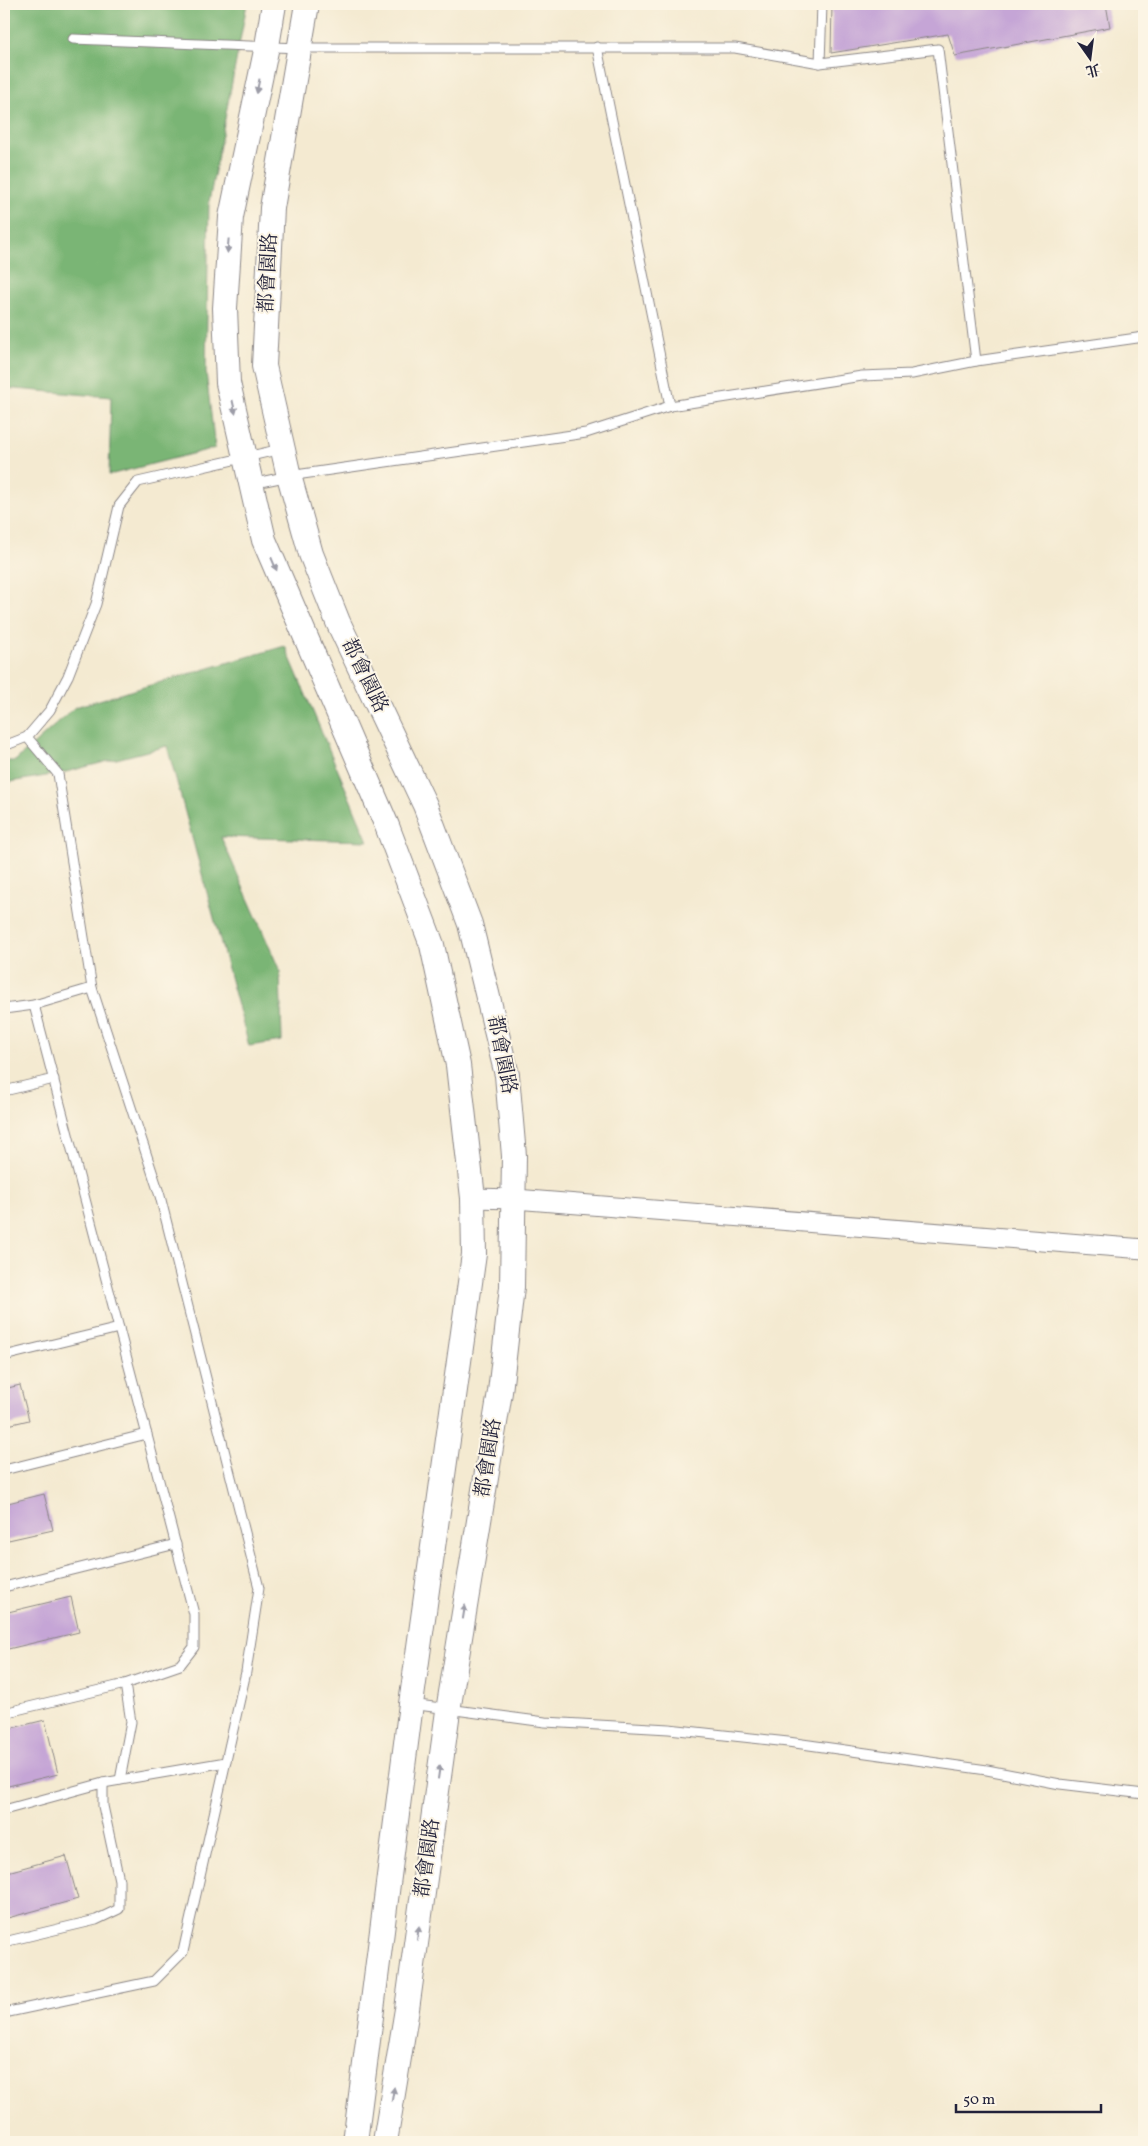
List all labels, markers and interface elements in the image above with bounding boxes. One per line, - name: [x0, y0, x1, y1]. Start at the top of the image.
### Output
- north arrow: [1066, 32, 1116, 82]
- text: 北: [1084, 58, 1102, 80]
- one-way arrow: [254, 78, 262, 94]
- street label: 都會園路: [253, 232, 285, 314]
- one-way arrow: [224, 238, 232, 254]
- one-way arrow: [230, 400, 238, 416]
- one-way arrow: [271, 557, 279, 571]
- street label: 都會園路: [334, 634, 394, 718]
- street label: 都會園路: [480, 1013, 522, 1097]
- street label: 都會園路: [469, 1416, 509, 1500]
- one-way arrow: [460, 1603, 468, 1619]
- one-way arrow: [435, 1764, 443, 1780]
- street label: 都會園路: [409, 1816, 447, 1900]
- one-way arrow: [414, 1925, 422, 1941]
- scale bar: [956, 2081, 1100, 2113]
- one-way arrow: [390, 2086, 398, 2102]
- text: 50 m: [963, 2090, 995, 2111]

